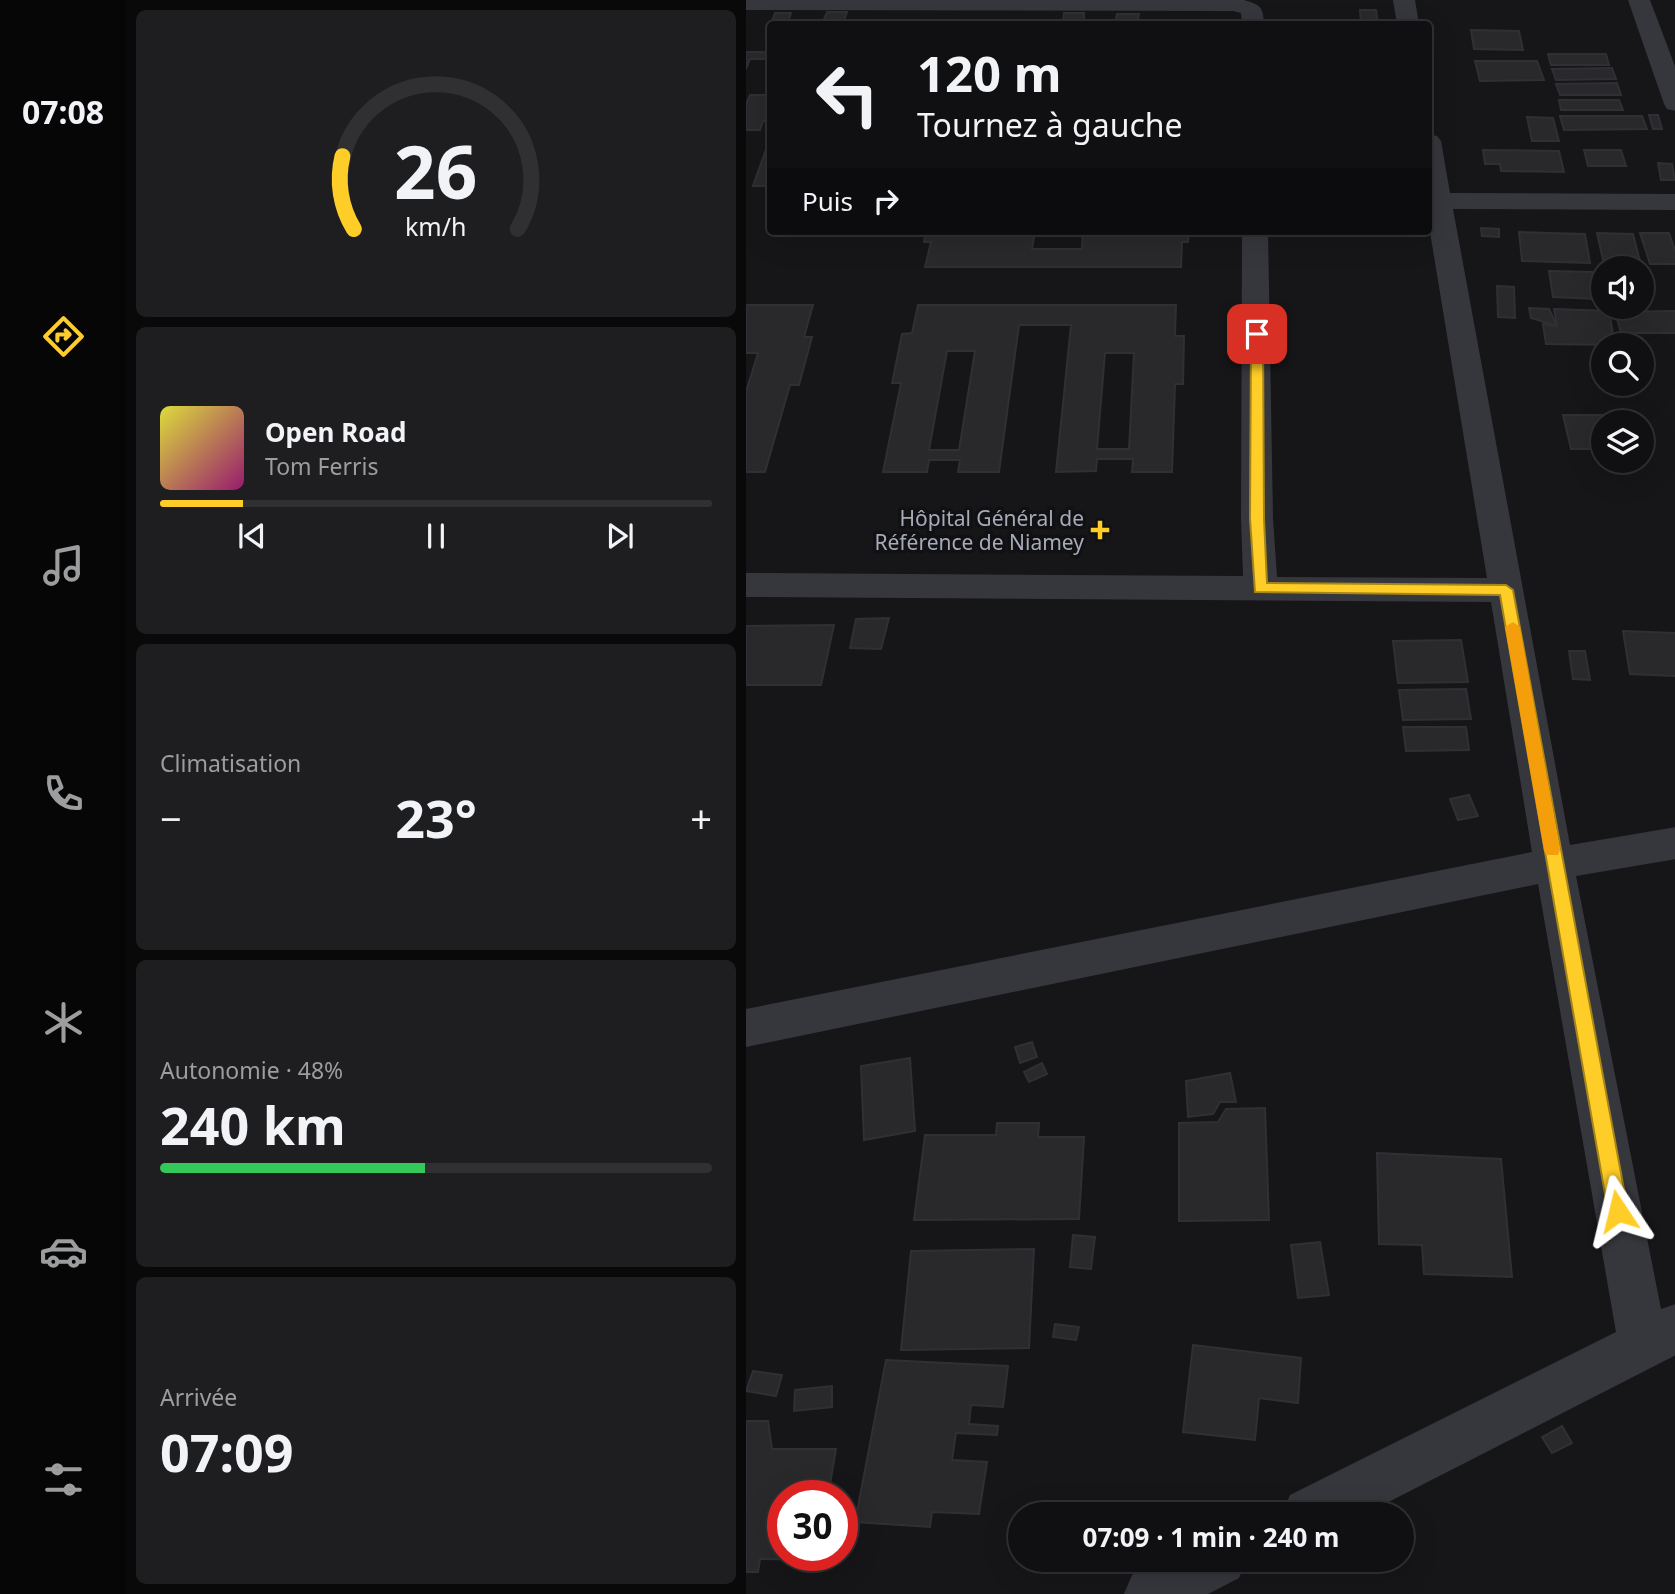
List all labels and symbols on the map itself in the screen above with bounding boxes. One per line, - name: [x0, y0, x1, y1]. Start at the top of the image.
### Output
- pin: [1227, 304, 1287, 364]
- place label: Hôpital Général de Référence de Niamey: [874, 504, 1084, 556]
- marker: Hôpital Général de Référence de Niamey: [1090, 520, 1110, 540]
- position arrow: [1581, 1174, 1655, 1248]
- speed limit sign: 30: [767, 1480, 858, 1571]

